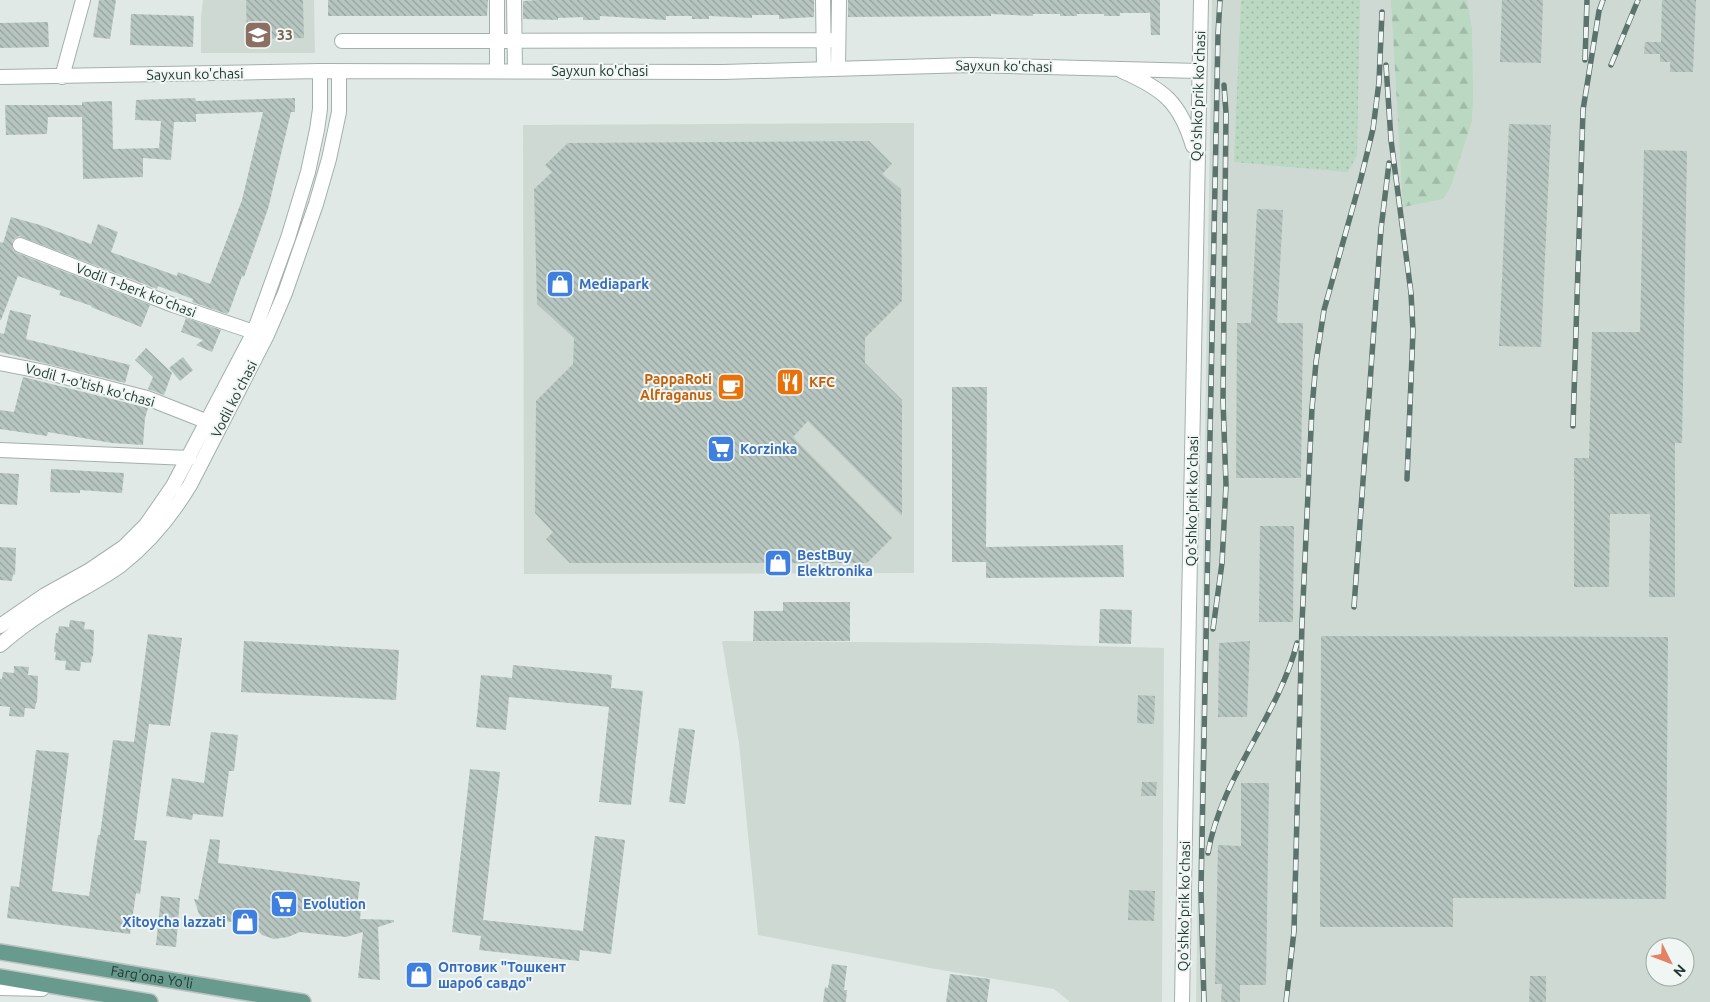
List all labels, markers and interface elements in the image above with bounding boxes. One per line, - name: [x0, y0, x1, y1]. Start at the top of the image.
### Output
- school or university icon: 33: [243, 20, 273, 50]
- place label: 33: [277, 27, 293, 43]
- street label: Qo'shko'prik ko'chasi: [1188, 30, 1208, 162]
- street label: Sayxun ko'chasi: [955, 57, 1053, 75]
- street label: Sayxun ko'chasi: [552, 63, 648, 79]
- street label: Sayxun ko'chasi: [146, 65, 244, 83]
- street label: Vodil 1-berk ko'chasi: [74, 260, 198, 320]
- shop icon: Mediapark: [545, 269, 575, 299]
- place label: Mediapark: [579, 276, 649, 292]
- street label: Vodil ko'chasi: [208, 358, 260, 440]
- street label: Vodil 1-o'tish ko'chasi: [23, 360, 157, 410]
- restaurant icon: KFC: [775, 367, 805, 397]
- place label: PappaRoti Alfraganus: [640, 371, 712, 403]
- cafe icon: PappaRoti Alfraganus: [716, 372, 746, 402]
- place label: KFC: [809, 374, 835, 390]
- supermarket icon: Korzinka: [706, 434, 736, 464]
- street label: Qo'shko'prik ko'chasi: [1183, 436, 1201, 566]
- place label: Korzinka: [740, 441, 797, 457]
- place label: BestBuy Elektronika: [797, 547, 873, 579]
- shop icon: BestBuy Elektronika: [763, 548, 793, 578]
- street label: Qo'shko'prik ko'chasi: [1175, 841, 1193, 971]
- supermarket icon: Evolution: [269, 889, 299, 919]
- place label: Evolution: [303, 896, 366, 912]
- shop icon: Xitoycha lazzati: [230, 907, 260, 937]
- place label: Xitoycha lazzati: [122, 914, 226, 930]
- north arrow: [1645, 937, 1695, 987]
- place label: Оптовик "Тошкент шароб савдо": [438, 959, 566, 991]
- shop icon: Оптовик "Тошкент шароб савдо": [404, 960, 434, 990]
- text: N: [1670, 961, 1689, 980]
- street label: Farg'ona Yo'li: [110, 962, 194, 992]

